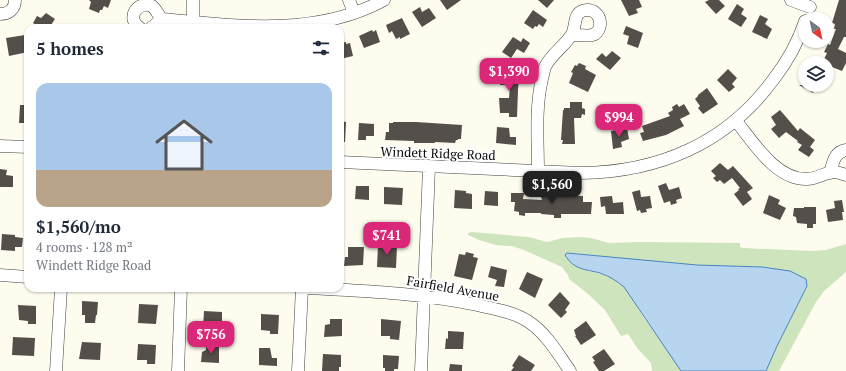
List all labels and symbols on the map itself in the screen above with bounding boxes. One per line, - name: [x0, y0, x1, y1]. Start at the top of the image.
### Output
- north arrow: [798, 12, 834, 48]
- pin: $1,390: [476, 58, 542, 92]
- pin: $994: [595, 104, 643, 138]
- street label: Windett Ridge Road: [380, 142, 496, 164]
- pin: $1,560: [519, 171, 585, 205]
- pin: $741: [363, 222, 411, 256]
- street label: Fairfield Avenue: [405, 271, 501, 305]
- pin: $756: [187, 321, 235, 355]

